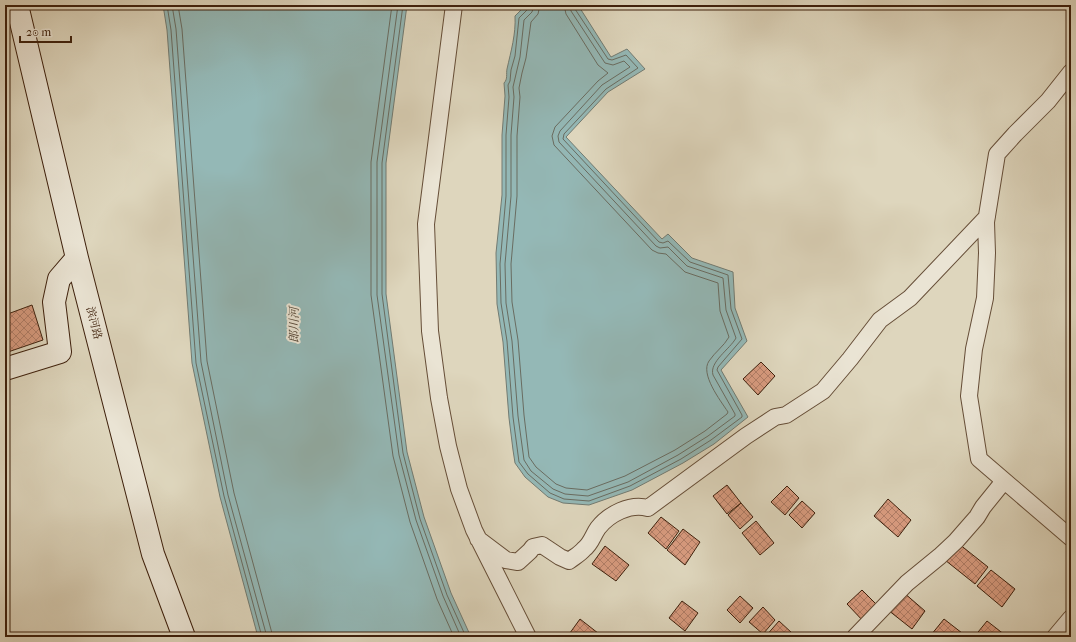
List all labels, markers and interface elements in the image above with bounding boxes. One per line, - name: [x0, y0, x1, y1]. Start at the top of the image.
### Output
- scale bar: [20, 18, 71, 44]
- text: 20 m: [26, 25, 51, 39]
- street label: 滨河路: [84, 305, 104, 341]
- water label: 郎川河: [287, 305, 301, 343]

